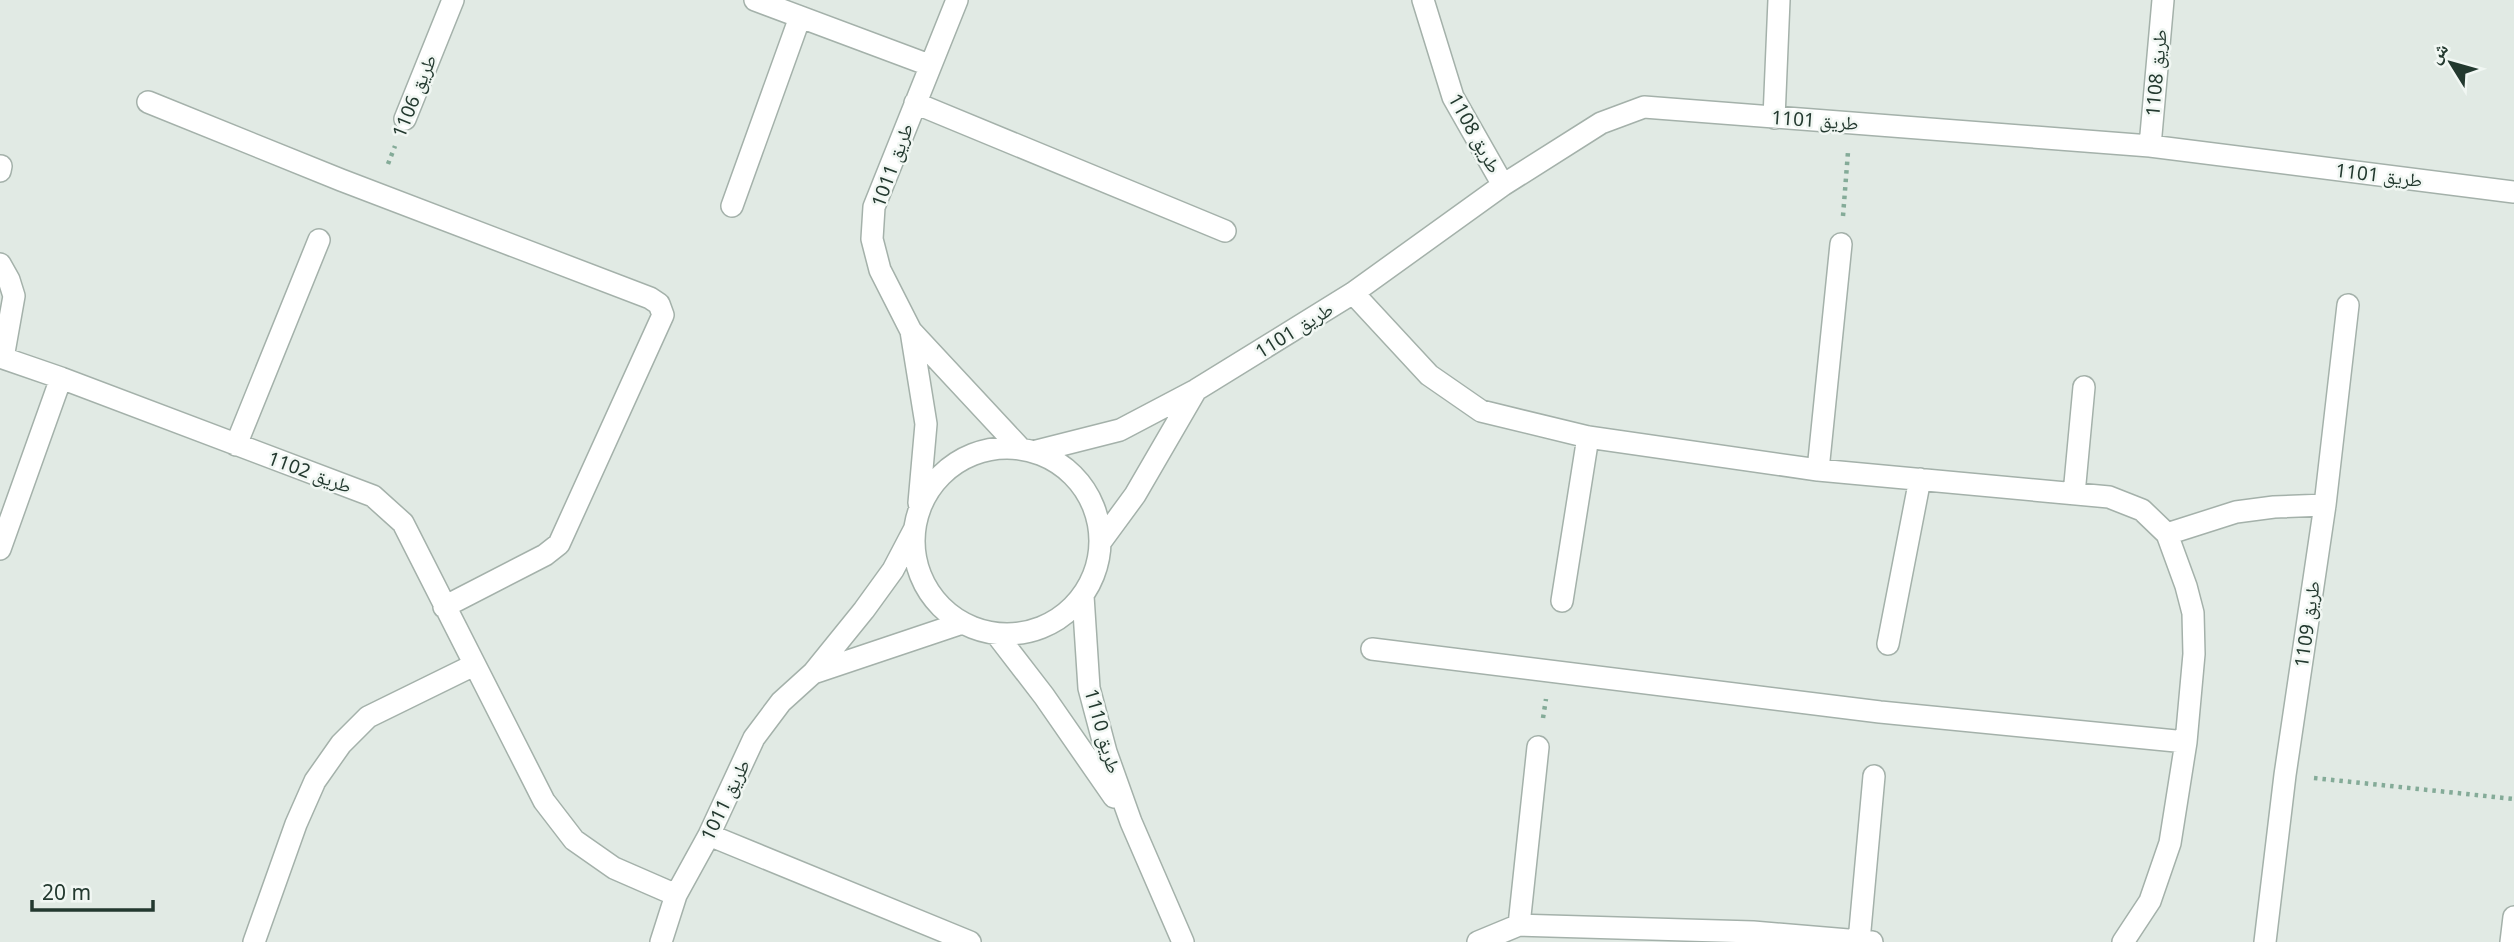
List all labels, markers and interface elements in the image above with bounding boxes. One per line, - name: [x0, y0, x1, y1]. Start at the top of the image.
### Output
- street label: طريق 1108: [2139, 28, 2173, 118]
- north arrow: [2416, 28, 2486, 98]
- text: ش: [2421, 37, 2454, 69]
- street label: طريق 1106: [386, 51, 442, 141]
- street label: طريق 1108: [1442, 88, 1508, 178]
- street label: طريق 1101: [1771, 104, 1859, 136]
- street label: طريق 1011: [865, 120, 919, 210]
- street label: طريق 1101: [2334, 157, 2424, 193]
- street label: طريق 1101: [1250, 296, 1338, 364]
- street label: طريق 1102: [265, 445, 355, 499]
- street label: طريق 1109: [2288, 579, 2326, 669]
- street label: طريق 1110: [1078, 685, 1128, 777]
- street label: طريق 1011: [694, 755, 756, 845]
- scale bar: [32, 869, 152, 913]
- text: 20 m: [42, 878, 91, 906]

